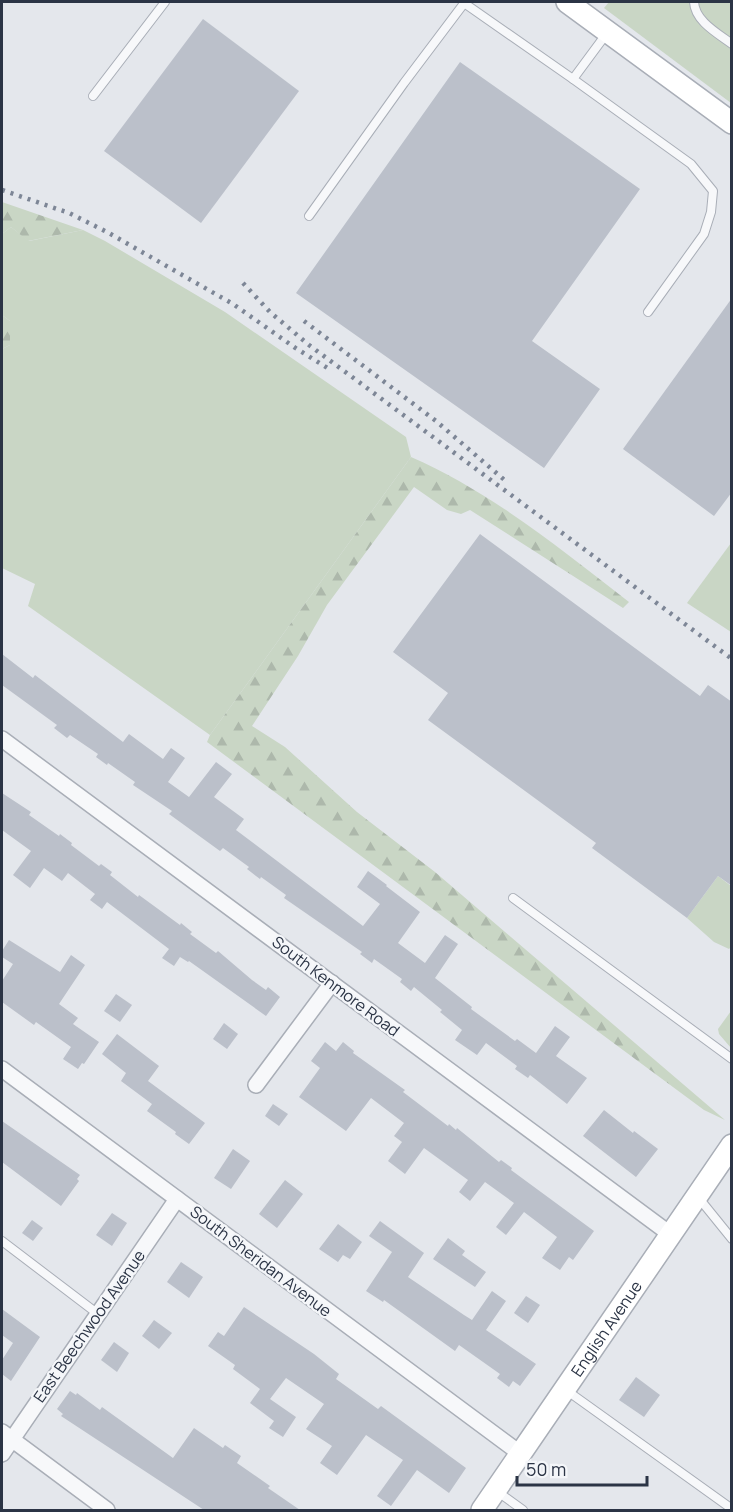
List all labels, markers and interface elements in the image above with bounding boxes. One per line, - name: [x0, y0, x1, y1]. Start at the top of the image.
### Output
- street label: South Kenmore Road: [268, 931, 404, 1041]
- street label: South Sheridan Avenue: [186, 1200, 336, 1322]
- street label: East Beechwood Avenue: [28, 1245, 150, 1407]
- street label: English Avenue: [566, 1276, 647, 1381]
- scale bar: [517, 1449, 648, 1487]
- text: 50 m: [526, 1457, 566, 1481]

